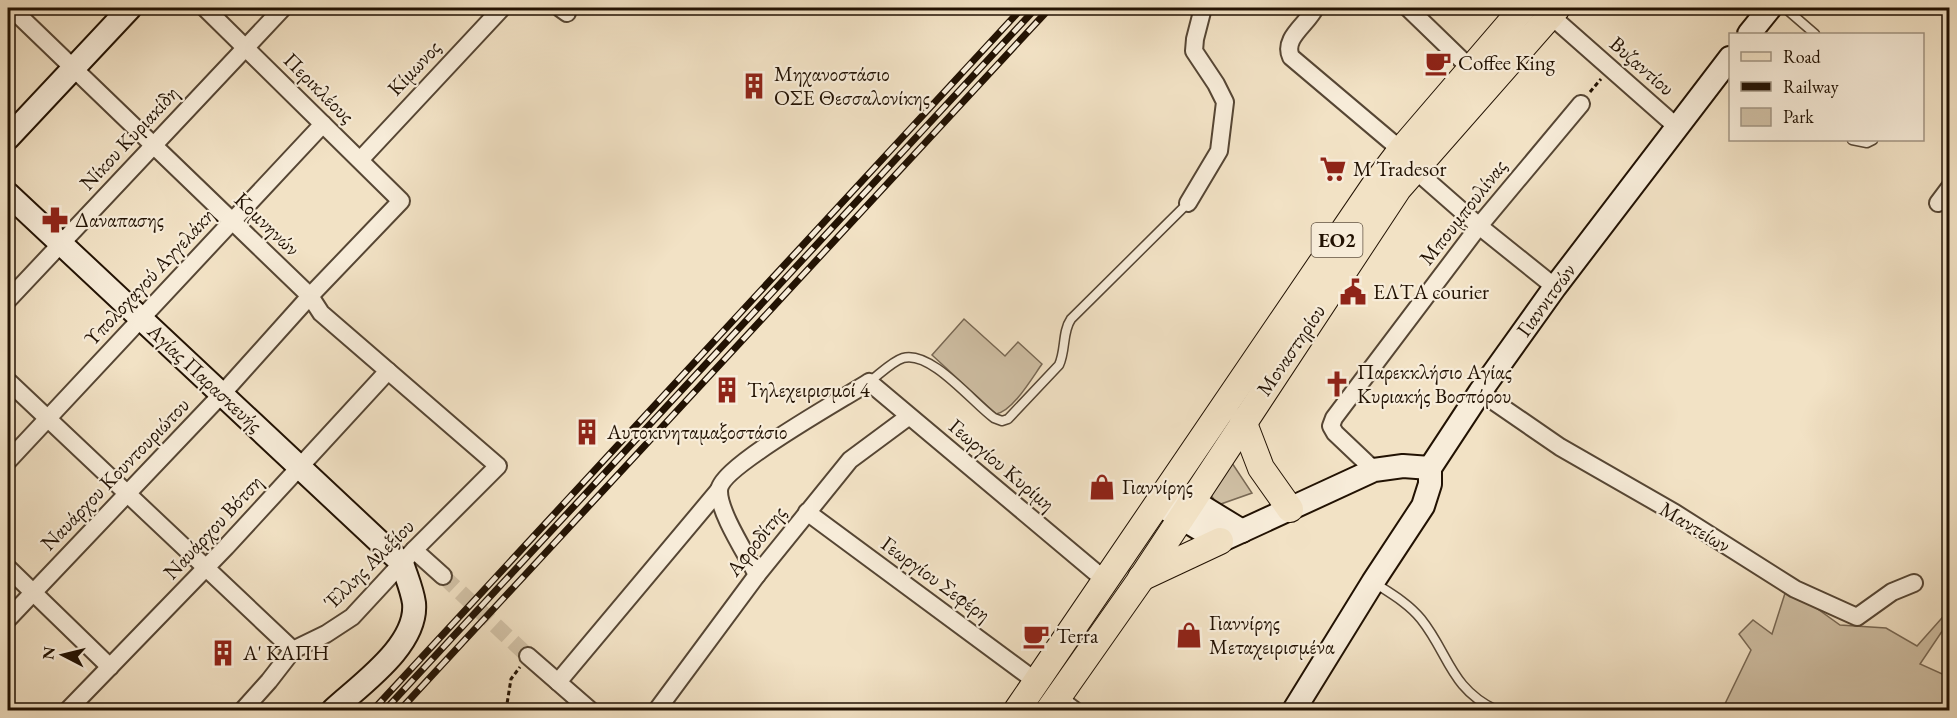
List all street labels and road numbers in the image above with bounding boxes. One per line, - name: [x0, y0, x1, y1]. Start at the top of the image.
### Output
- street label: Βυζαντίου: [1604, 30, 1680, 101]
- street label: Κίμωνος: [381, 34, 446, 101]
- street label: Περικλέους: [278, 46, 361, 129]
- street label: Νίκου Κυριακίδη: [73, 80, 184, 196]
- street label: Μπουμπουλίνας: [1413, 153, 1512, 270]
- street label: Κομνηνών: [229, 186, 306, 261]
- street label: Υπολοχαγού Αγγελάκη: [77, 202, 220, 352]
- road number: ΕΟ2: [1312, 223, 1362, 257]
- street label: Γιαννιτσών: [1510, 258, 1581, 342]
- street label: Μοναστηρίου: [1250, 299, 1331, 401]
- street label: Αγίας Παρασκευής: [141, 317, 269, 438]
- street label: Ναυάρχου Κουντουριώτου: [34, 391, 195, 556]
- street label: Γεωργίου Κυρίμη: [944, 412, 1061, 517]
- street label: Ναυάρχου Βότση: [157, 469, 268, 585]
- street label: Μαντείων: [1655, 495, 1736, 558]
- street label: Αφροδίτης: [719, 500, 792, 582]
- street label: Έλλης Αλεξίου: [318, 513, 420, 615]
- street label: Γεωργίου Σεφέρη: [876, 530, 996, 627]

